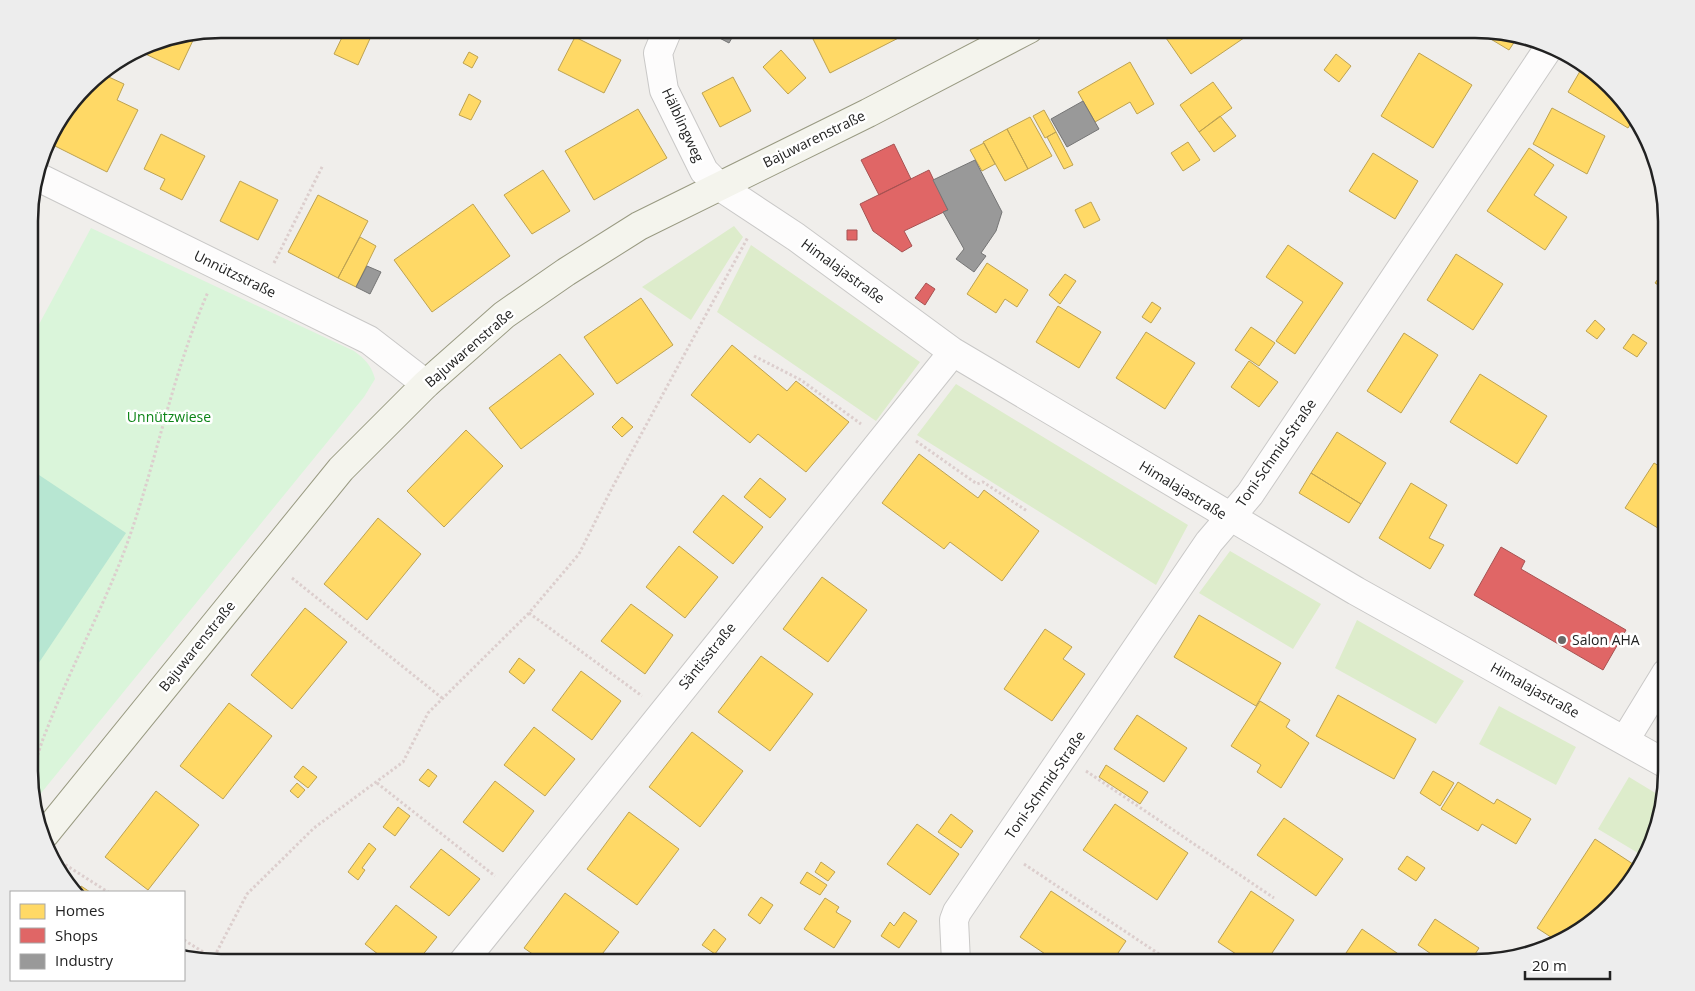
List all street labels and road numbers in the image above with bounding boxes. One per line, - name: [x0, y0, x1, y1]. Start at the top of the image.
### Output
- street label: Hälblingweg: [658, 85, 709, 165]
- street label: Bajuwarenstraße: [760, 106, 868, 172]
- street label: Himalajastraße: [798, 234, 889, 307]
- street label: Unnützstraße: [191, 245, 280, 302]
- street label: Bajuwarenstraße: [420, 304, 517, 391]
- street label: Toni-Schmid-Straße: [1231, 395, 1320, 511]
- street label: Himalajastraße: [1136, 456, 1231, 523]
- street label: Bajuwarenstraße: [154, 596, 239, 695]
- street label: Säntisstraße: [674, 618, 740, 693]
- street label: Himalajastraße: [1487, 657, 1583, 722]
- street label: Toni-Schmid-Straße: [1000, 727, 1089, 843]

